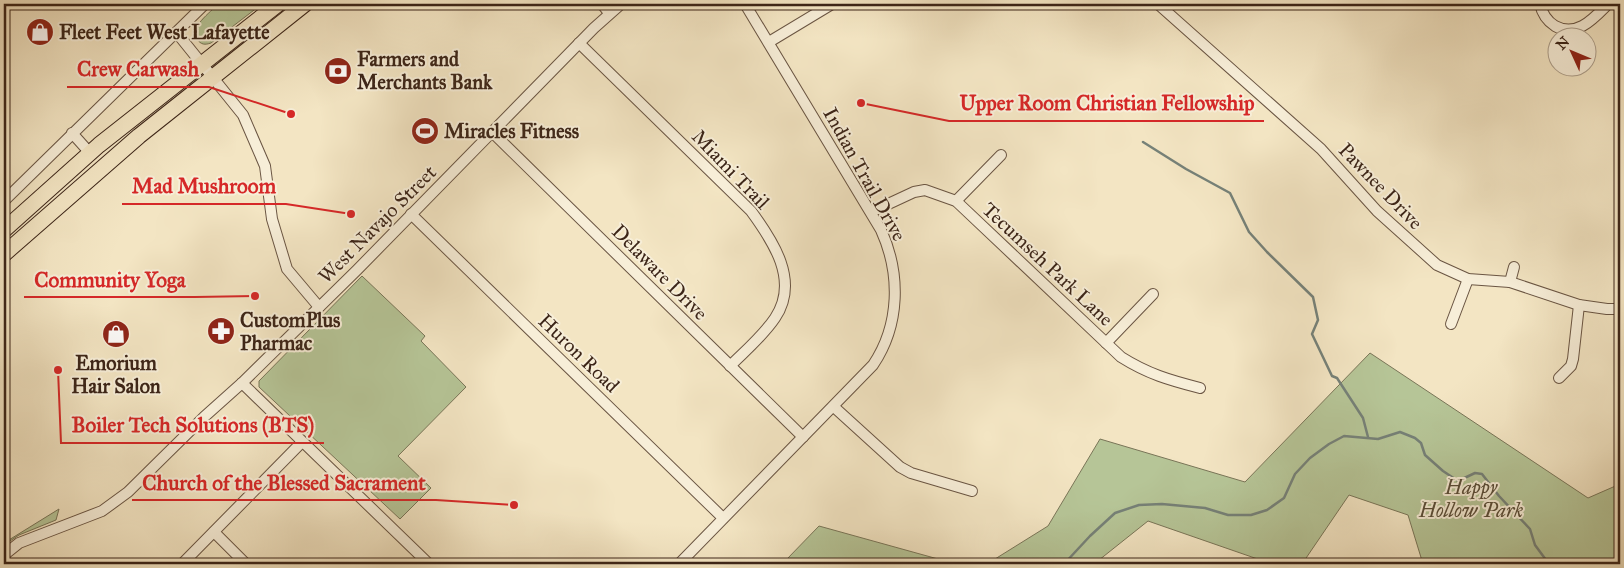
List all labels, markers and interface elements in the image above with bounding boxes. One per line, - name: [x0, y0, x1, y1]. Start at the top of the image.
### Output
- shop icon: Fleet Feet West Lafayette: [25, 17, 55, 47]
- place label: Fleet Feet West Lafayette: [59, 20, 270, 45]
- north arrow: [1546, 28, 1596, 78]
- text: N: [1553, 33, 1573, 53]
- place label: Farmers and Merchants Bank: [357, 47, 493, 94]
- callout: Crew Carwash: [67, 51, 209, 87]
- text: Crew Carwash: [77, 56, 199, 82]
- bank icon: Farmers and Merchants Bank: [323, 56, 353, 86]
- callout: Upper Room Christian Fellowship: [949, 85, 1264, 121]
- text: Upper Room Christian Fellowship: [959, 90, 1255, 116]
- street label: Indian Trail Drive: [818, 103, 912, 245]
- sports icon: Miracles Fitness: [410, 116, 440, 146]
- place label: Miracles Fitness: [444, 119, 580, 143]
- street label: Miami Trail: [687, 124, 775, 214]
- street label: Pawnee Drive: [1334, 138, 1428, 234]
- street label: West Navajo Street: [313, 160, 441, 288]
- callout: Mad Mushroom: [122, 168, 286, 204]
- text: Mad Mushroom: [132, 173, 277, 199]
- street label: Tecumseh Park Lane: [978, 197, 1118, 331]
- street label: Delaware Drive: [607, 219, 713, 325]
- callout: Community Yoga: [24, 261, 195, 297]
- text: Community Yoga: [34, 267, 187, 293]
- place label: CustomPlus Pharmac: [240, 308, 341, 355]
- street label: Huron Road: [534, 309, 624, 397]
- pharmacy icon: CustomPlus Pharmac: [206, 316, 236, 346]
- shop icon: Emorium Hair Salon: [101, 319, 131, 349]
- place label: Emorium Hair Salon: [71, 351, 161, 398]
- callout: Boiler Tech Solutions (BTS): [61, 407, 324, 443]
- text: Boiler Tech Solutions (BTS): [72, 412, 314, 438]
- callout: Church of the Blessed Sacrament: [132, 464, 436, 500]
- text: Church of the Blessed Sacrament: [142, 470, 426, 496]
- park label: Happy Hollow Park: [1418, 475, 1523, 522]

